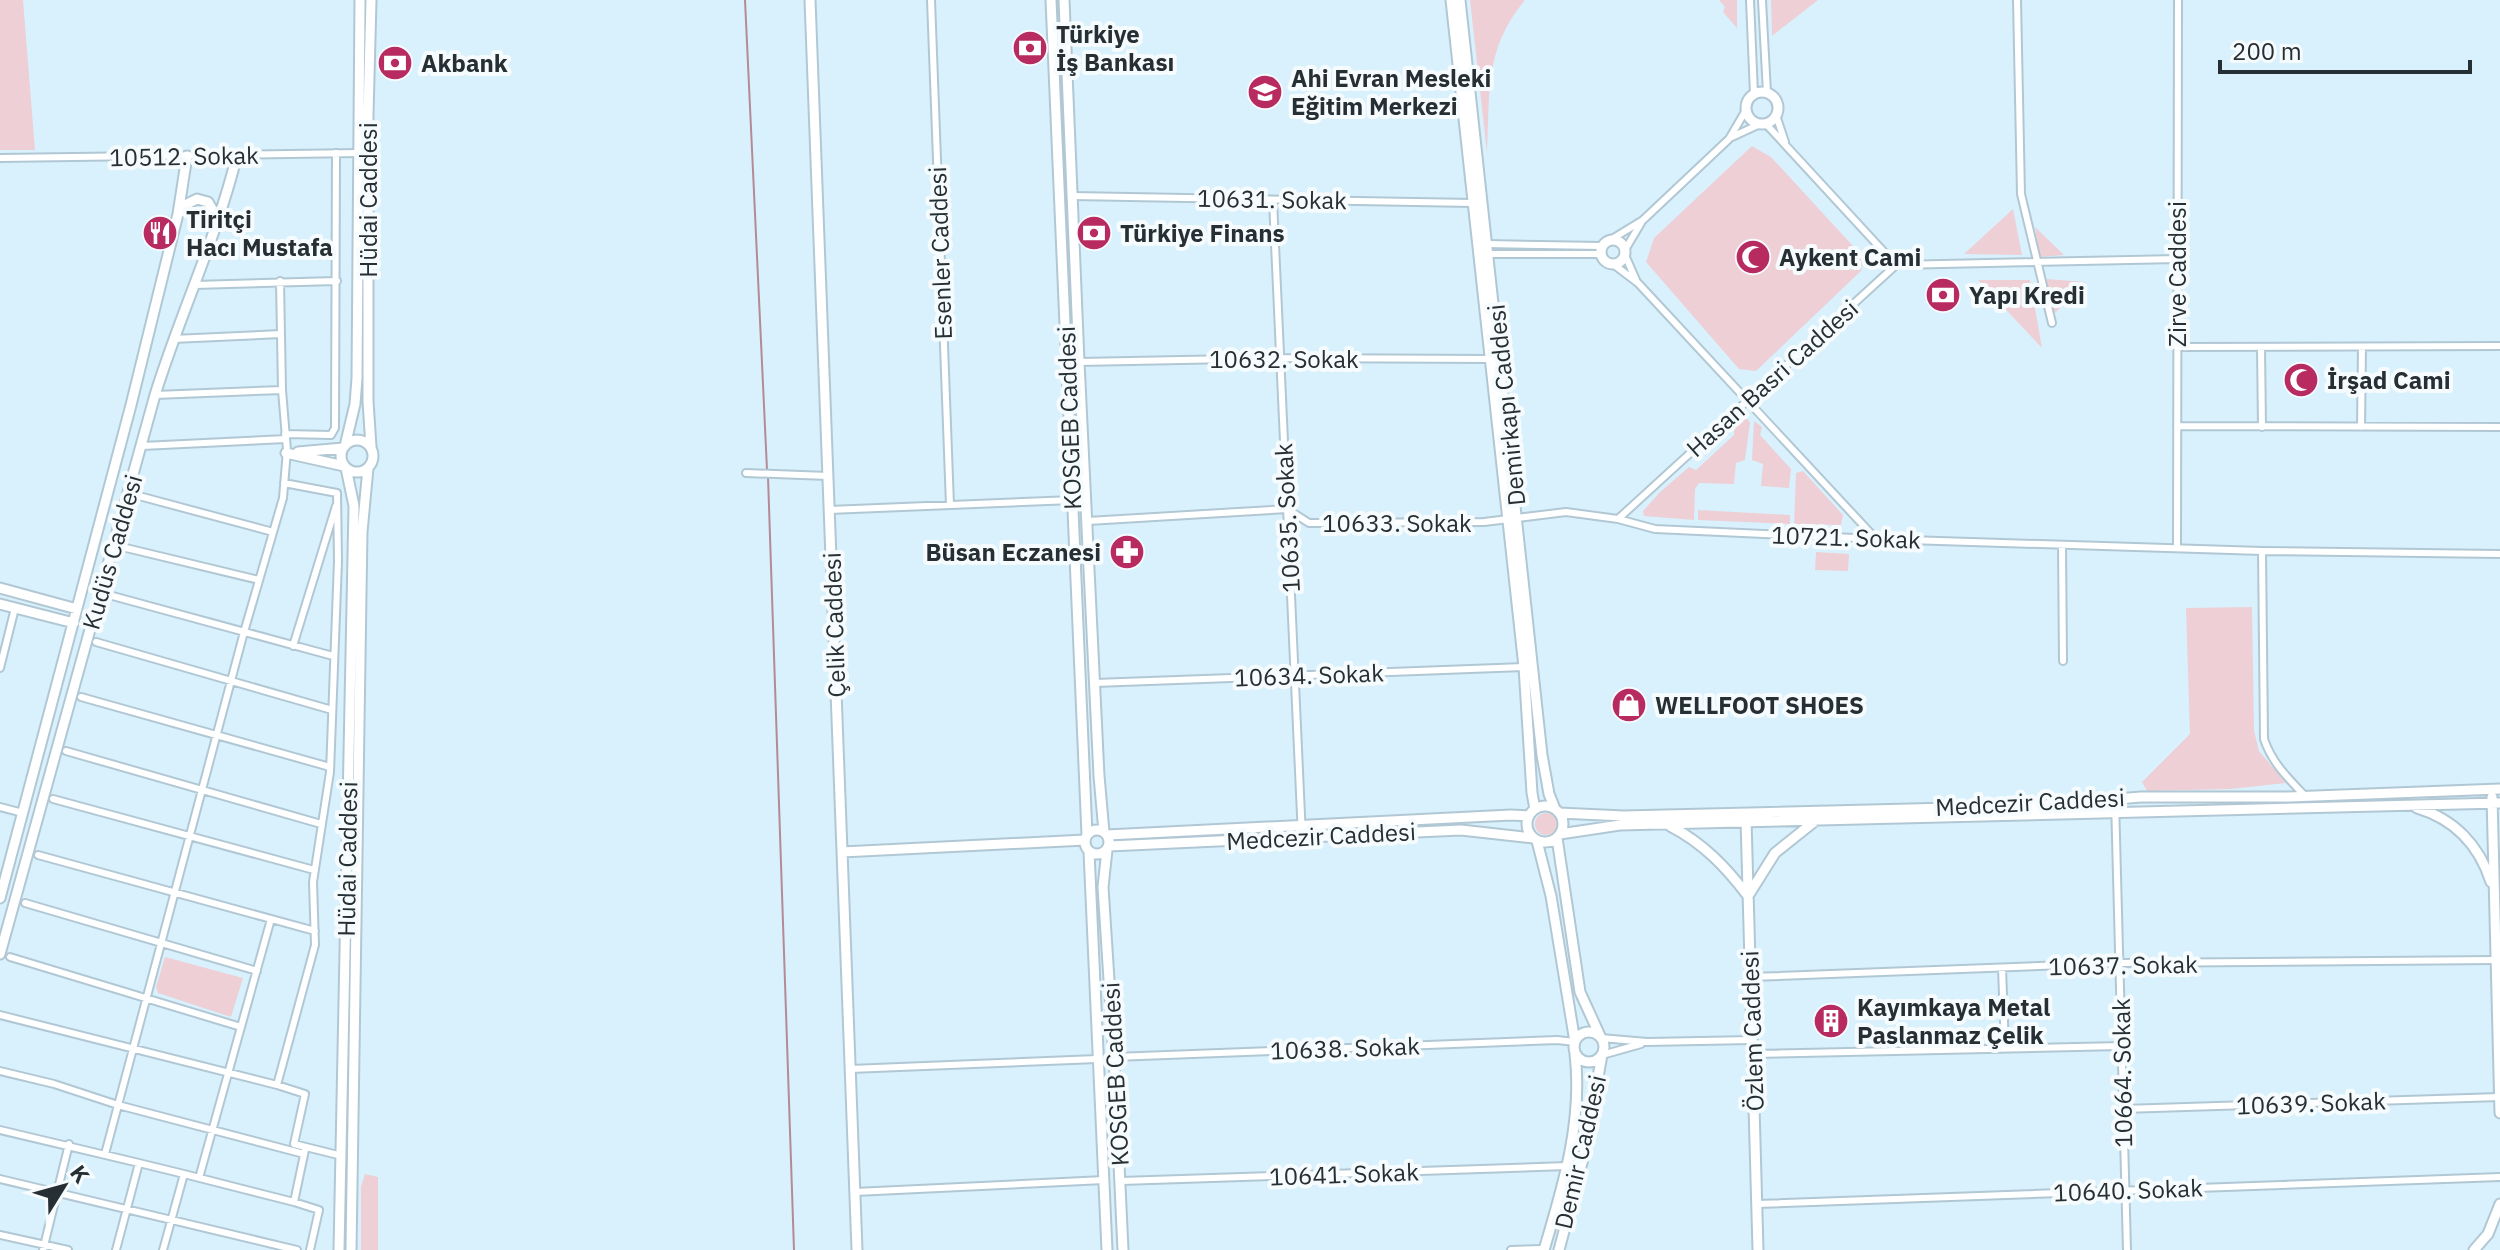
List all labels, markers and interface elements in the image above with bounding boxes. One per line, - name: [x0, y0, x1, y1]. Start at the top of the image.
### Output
- place label: Türkiye İş Bankası: [1056, 18, 1174, 78]
- scale bar: [2220, 24, 2470, 74]
- bank icon: Türkiye İş Bankası: [1011, 29, 1049, 67]
- text: 200 m: [2232, 35, 2302, 67]
- bank icon: Akbank: [376, 44, 414, 82]
- place label: Akbank: [421, 47, 508, 79]
- place label: Ahi Evran Mesleki Eğitim Merkezi: [1291, 62, 1491, 122]
- school or university icon: Ahi Evran Mesleki Eğitim Merkezi: [1246, 73, 1284, 111]
- street label: Hüdai Caddesi: [352, 122, 384, 278]
- street label: 10512. Sokak: [109, 139, 259, 173]
- street label: Esenler Caddesi: [921, 166, 959, 340]
- street label: 10631. Sokak: [1197, 182, 1347, 216]
- street label: Zirve Caddesi: [2161, 201, 2193, 347]
- place label: Tiritçi Hacı Mustafa: [186, 203, 333, 263]
- restaurant icon: Tiritçi Hacı Mustafa: [141, 214, 179, 252]
- bank icon: Türkiye Finans: [1075, 214, 1113, 252]
- place label: Türkiye Finans: [1120, 217, 1285, 249]
- mosque icon: Aykent Cami: [1734, 238, 1772, 276]
- place label: Aykent Cami: [1779, 241, 1921, 273]
- bank icon: Yapı Kredi: [1924, 276, 1962, 314]
- place label: Yapı Kredi: [1969, 279, 2085, 311]
- street label: Hasan Basri Caddesi: [1679, 292, 1865, 464]
- street label: Demirkapı Caddesi: [1480, 303, 1532, 507]
- street label: KOSGEB Caddesi: [1050, 326, 1088, 510]
- street label: 10632. Sokak: [1209, 343, 1359, 375]
- mosque icon: İrşad Cami: [2282, 361, 2320, 399]
- place label: İrşad Cami: [2327, 364, 2451, 396]
- street label: 10635. Sokak: [1267, 442, 1307, 594]
- street label: Kudüs Caddesi: [75, 471, 149, 633]
- street label: 10633. Sokak: [1322, 507, 1472, 539]
- street label: 10721. Sokak: [1771, 518, 1922, 556]
- pharmacy icon: Büsan Eczanesi: [1108, 533, 1146, 571]
- place label: Büsan Eczanesi: [925, 536, 1101, 568]
- street label: Çelik Caddesi: [815, 552, 853, 698]
- street label: 10634. Sokak: [1234, 656, 1385, 694]
- shop icon: WELLFOOT SHOES: [1610, 686, 1648, 724]
- place label: WELLFOOT SHOES: [1655, 689, 1864, 721]
- street label: Hüdai Caddesi: [330, 781, 364, 937]
- street label: Medcezir Caddesi: [1934, 781, 2126, 823]
- street label: Medcezir Caddesi: [1225, 815, 1417, 857]
- street label: 10637. Sokak: [2048, 948, 2198, 982]
- street label: Özlem Caddesi: [1733, 950, 1771, 1112]
- street label: KOSGEB Caddesi: [1094, 981, 1136, 1167]
- place label: Kayımkaya Metal Paslanmaz Çelik: [1857, 991, 2050, 1051]
- street label: 10664. Sokak: [2105, 998, 2139, 1148]
- building icon: Kayımkaya Metal Paslanmaz Çelik: [1812, 1002, 1850, 1040]
- street label: 10638. Sokak: [1270, 1029, 1421, 1067]
- street label: Demir Caddesi: [1547, 1072, 1613, 1232]
- street label: 10639. Sokak: [2236, 1084, 2387, 1122]
- north arrow: [24, 1146, 104, 1226]
- street label: 10641. Sokak: [1269, 1155, 1420, 1193]
- text: K: [64, 1159, 97, 1189]
- street label: 10640. Sokak: [2053, 1171, 2204, 1209]

